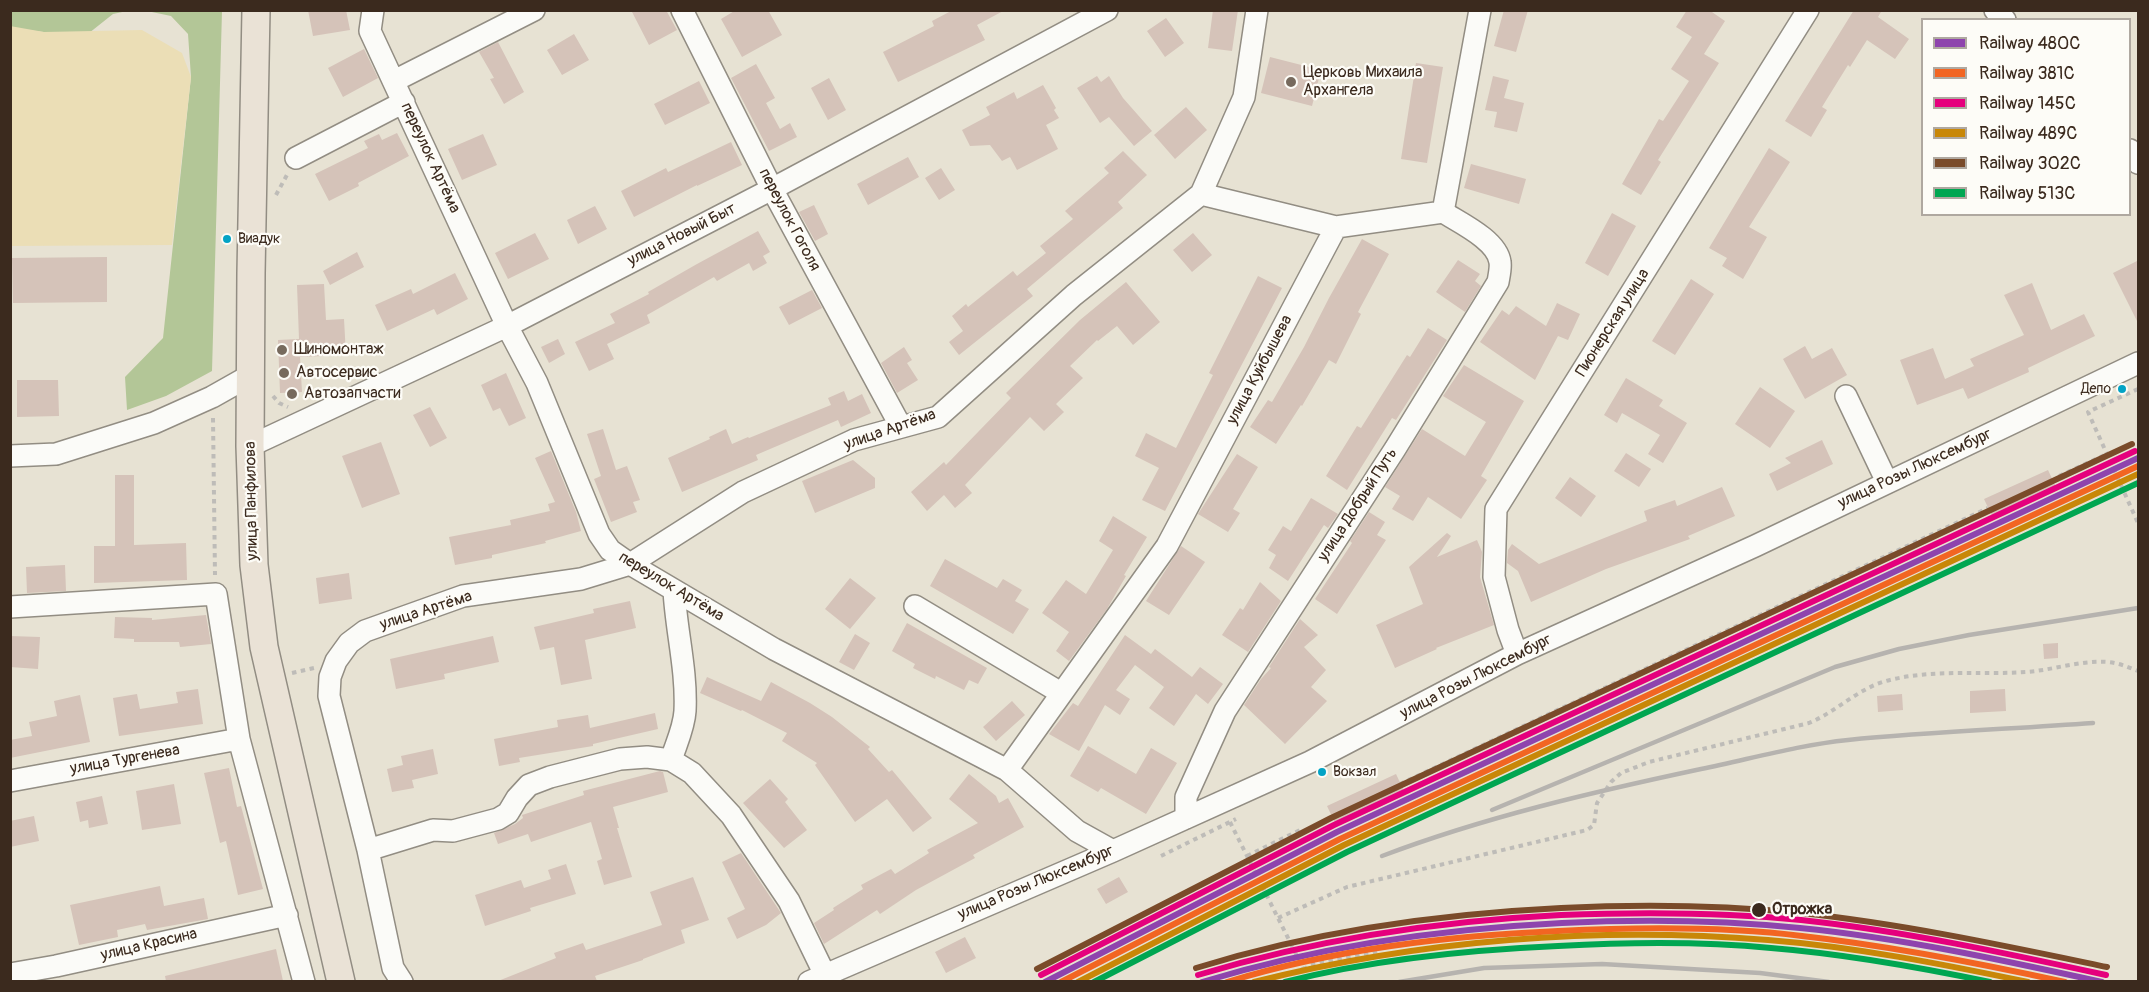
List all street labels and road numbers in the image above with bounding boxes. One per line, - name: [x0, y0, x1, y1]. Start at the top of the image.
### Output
- street label: переулок Артёма: [396, 100, 464, 216]
- street label: переулок Гоголя: [754, 165, 824, 275]
- street label: улица Новый Быт: [625, 199, 739, 271]
- street label: Пионерская улица: [1572, 266, 1654, 380]
- street label: улица Куйбышева: [1223, 312, 1297, 428]
- street label: улица Артёма: [842, 405, 938, 455]
- street label: улица Розы Люксембург: [1835, 425, 1995, 513]
- street label: улица Панфилова: [241, 441, 263, 561]
- street label: улица Добрый Путь: [1314, 445, 1402, 565]
- street label: переулок Артёма: [615, 548, 727, 626]
- street label: улица Артёма: [377, 587, 475, 635]
- street label: улица Розы Люксембург: [1397, 630, 1555, 724]
- street label: улица Тургенева: [69, 741, 181, 779]
- street label: улица Розы Люксембург: [955, 841, 1117, 925]
- street label: улица Красина: [99, 925, 199, 965]

